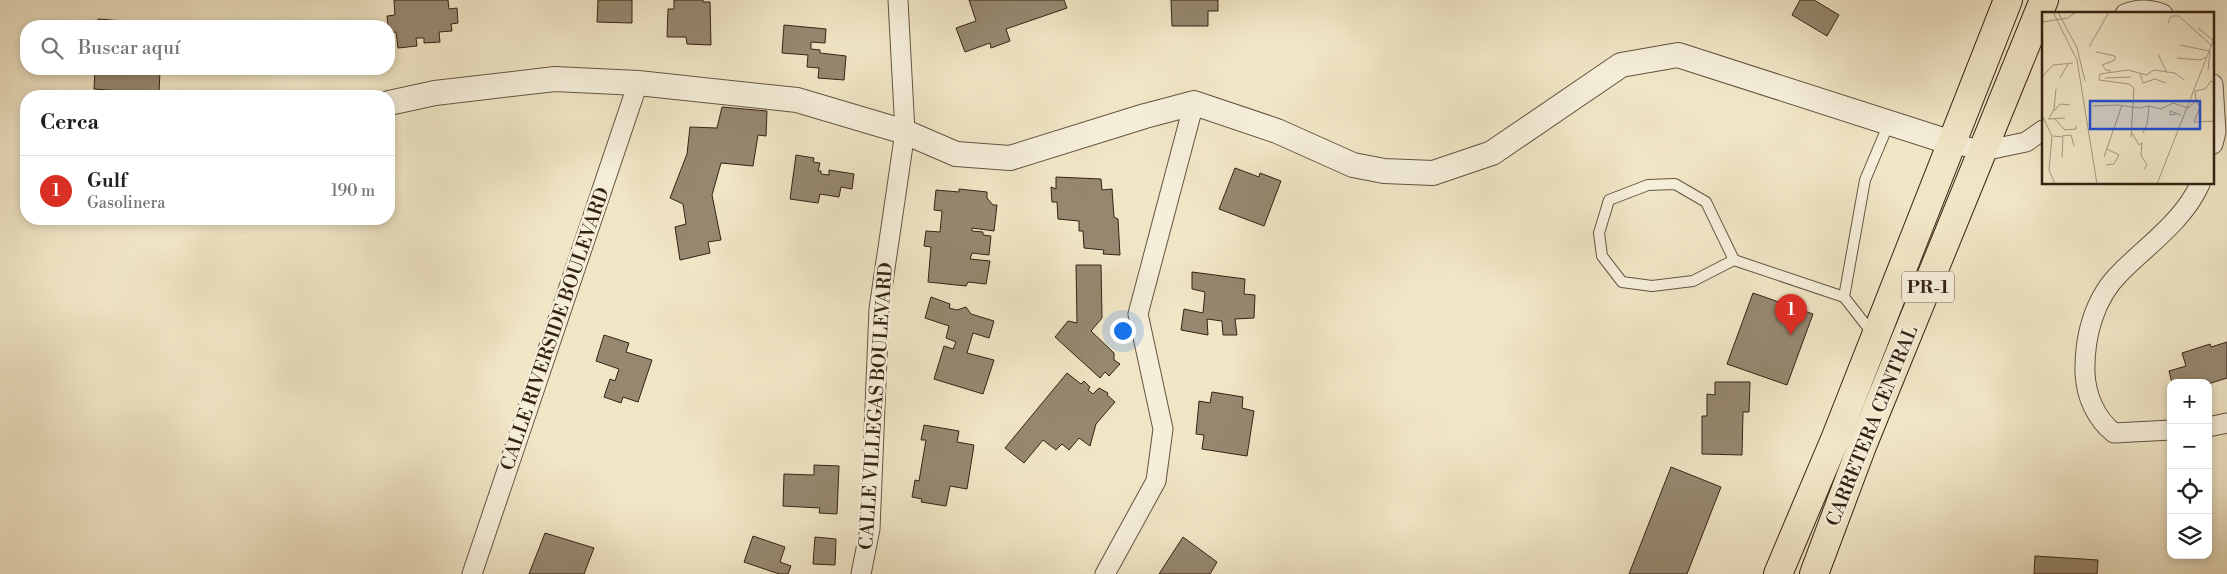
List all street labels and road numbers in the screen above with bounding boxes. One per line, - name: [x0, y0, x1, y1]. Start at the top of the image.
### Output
- street label: CALLE RIVERSIDE BOULEVARD: [495, 184, 615, 474]
- street label: CALLE VILLEGAS BOULEVARD: [854, 261, 898, 551]
- road number: PR-1: [1902, 272, 1954, 302]
- street label: CARRETERA CENTRAL: [1821, 322, 1923, 530]

